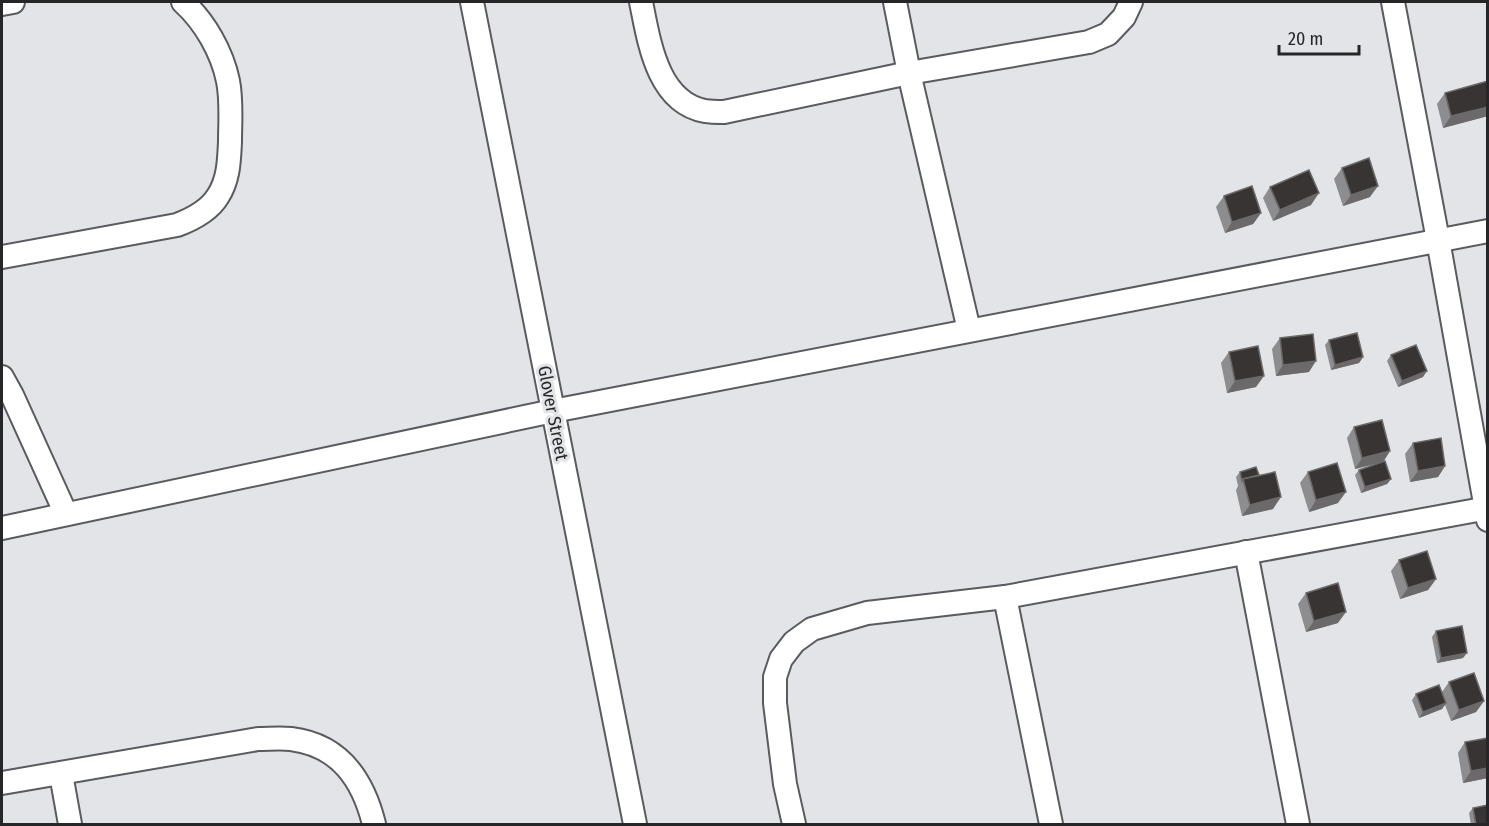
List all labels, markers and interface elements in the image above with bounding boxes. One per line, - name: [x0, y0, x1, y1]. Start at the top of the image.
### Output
- scale bar: [1279, 18, 1358, 56]
- text: 20 m: [1288, 28, 1323, 50]
- street label: Glover Street: [533, 364, 573, 462]

